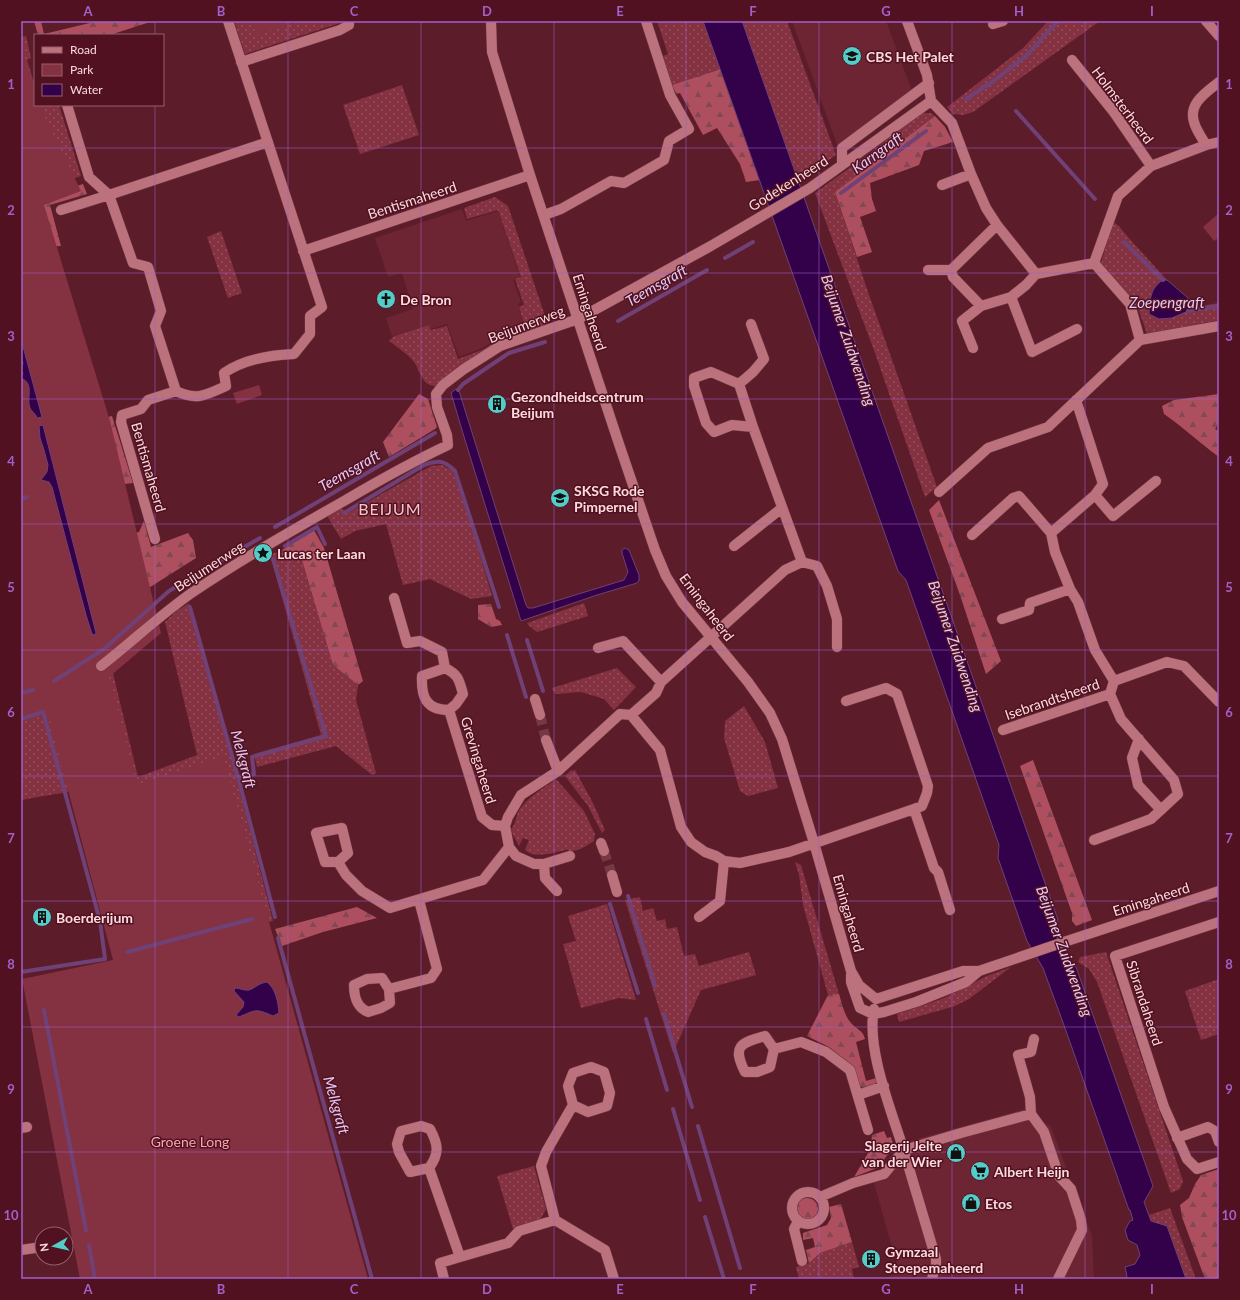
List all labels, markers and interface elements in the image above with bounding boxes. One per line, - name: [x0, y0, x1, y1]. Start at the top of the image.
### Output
- text: A: [82, 3, 93, 19]
- text: B: [217, 3, 226, 19]
- text: C: [350, 3, 359, 19]
- text: D: [482, 3, 492, 19]
- text: E: [616, 3, 624, 19]
- text: F: [749, 3, 757, 19]
- text: G: [881, 3, 891, 19]
- text: H: [1014, 3, 1024, 19]
- text: I: [1150, 3, 1154, 19]
- legend: [34, 34, 164, 106]
- text: Road: [70, 42, 97, 57]
- school or university icon: CBS Het Palet: [841, 45, 863, 67]
- place label: CBS Het Palet: [866, 48, 955, 65]
- text: Park: [70, 62, 94, 77]
- street label: Holmsterheerd: [1089, 63, 1157, 147]
- text: 1: [7, 76, 15, 92]
- text: 1: [1225, 76, 1233, 92]
- text: Water: [70, 82, 103, 97]
- water label: Karngraft: [848, 127, 906, 177]
- street label: Godekenheerd: [745, 152, 831, 214]
- street label: Bentismaheerd: [365, 178, 459, 222]
- text: 2: [7, 202, 15, 218]
- text: 2: [1225, 202, 1233, 218]
- water label: Teemsgraft: [622, 260, 690, 310]
- street label: Emingaheerd: [570, 271, 610, 353]
- water label: Beijumer Zuidwending: [818, 272, 880, 409]
- church icon: De Bron: [375, 288, 397, 310]
- place label: De Bron: [400, 291, 452, 308]
- water label: Zoepengraft: [1128, 293, 1205, 311]
- street label: Beijumerweg: [485, 302, 567, 346]
- text: 3: [7, 328, 15, 344]
- text: 3: [1225, 328, 1233, 344]
- place label: Gezondheidscentrum Beijum: [511, 388, 644, 421]
- building icon: Gezondheidscentrum Beijum: [486, 393, 508, 415]
- street label: Bentismaheerd: [128, 420, 170, 514]
- water label: Teemsgraft: [315, 445, 383, 495]
- text: 4: [7, 453, 15, 469]
- text: 4: [1225, 453, 1233, 469]
- place label: SKSG Rode Pimpernel: [574, 482, 645, 515]
- school or university icon: SKSG Rode Pimpernel: [549, 487, 571, 509]
- district label: BEIJUM: [358, 499, 422, 518]
- street label: Beijumerweg: [171, 537, 247, 595]
- place icon: Lucas ter Laan: [252, 542, 274, 564]
- place label: Lucas ter Laan: [277, 545, 366, 562]
- street label: Emingaheerd: [676, 570, 738, 644]
- water label: Beijumer Zuidwending: [925, 578, 987, 715]
- text: 5: [7, 579, 15, 595]
- text: 5: [1225, 579, 1233, 595]
- street label: Isebrandtsheerd: [1002, 675, 1102, 723]
- text: 6: [7, 704, 15, 720]
- text: 6: [1225, 704, 1233, 720]
- street label: Grevingaheerd: [458, 714, 500, 806]
- water label: Melkgraft: [228, 728, 260, 790]
- text: 7: [7, 830, 15, 846]
- text: 7: [1225, 830, 1233, 846]
- street label: Emingaheerd: [830, 872, 868, 954]
- street label: Emingaheerd: [1110, 879, 1192, 919]
- water label: Beijumer Zuidwending: [1033, 883, 1097, 1020]
- building icon: Boerderijum: [31, 906, 53, 928]
- place label: Boerderijum: [56, 909, 133, 926]
- text: 8: [7, 956, 15, 972]
- text: 8: [1225, 956, 1233, 972]
- street label: Sibrandaheerd: [1123, 958, 1167, 1048]
- water label: Melkgraft: [320, 1074, 354, 1136]
- text: 9: [7, 1081, 15, 1097]
- text: 9: [1225, 1081, 1233, 1097]
- park label: Groene Long: [151, 1133, 229, 1150]
- place label: Slagerij Jelte van der Wier: [862, 1137, 943, 1170]
- shop icon: Slagerij Jelte van der Wier: [945, 1142, 967, 1164]
- supermarket icon: Albert Heijn: [969, 1160, 991, 1182]
- place label: Albert Heijn: [993, 1163, 1070, 1180]
- shop icon: Etos: [960, 1192, 982, 1214]
- place label: Etos: [985, 1195, 1012, 1212]
- text: 10: [3, 1207, 19, 1223]
- text: 10: [1221, 1207, 1237, 1223]
- north arrow: [34, 1226, 74, 1266]
- text: N: [37, 1242, 51, 1253]
- place label: Gymzaal Stoepemaheerd: [885, 1243, 983, 1276]
- building icon: Gymzaal Stoepemaheerd: [860, 1248, 882, 1270]
- text: A: [82, 1281, 93, 1297]
- text: B: [217, 1281, 226, 1297]
- text: C: [350, 1281, 359, 1297]
- text: D: [482, 1281, 492, 1297]
- text: E: [616, 1281, 624, 1297]
- text: F: [749, 1281, 757, 1297]
- text: G: [881, 1281, 891, 1297]
- text: H: [1014, 1281, 1024, 1297]
- text: I: [1150, 1281, 1154, 1297]

